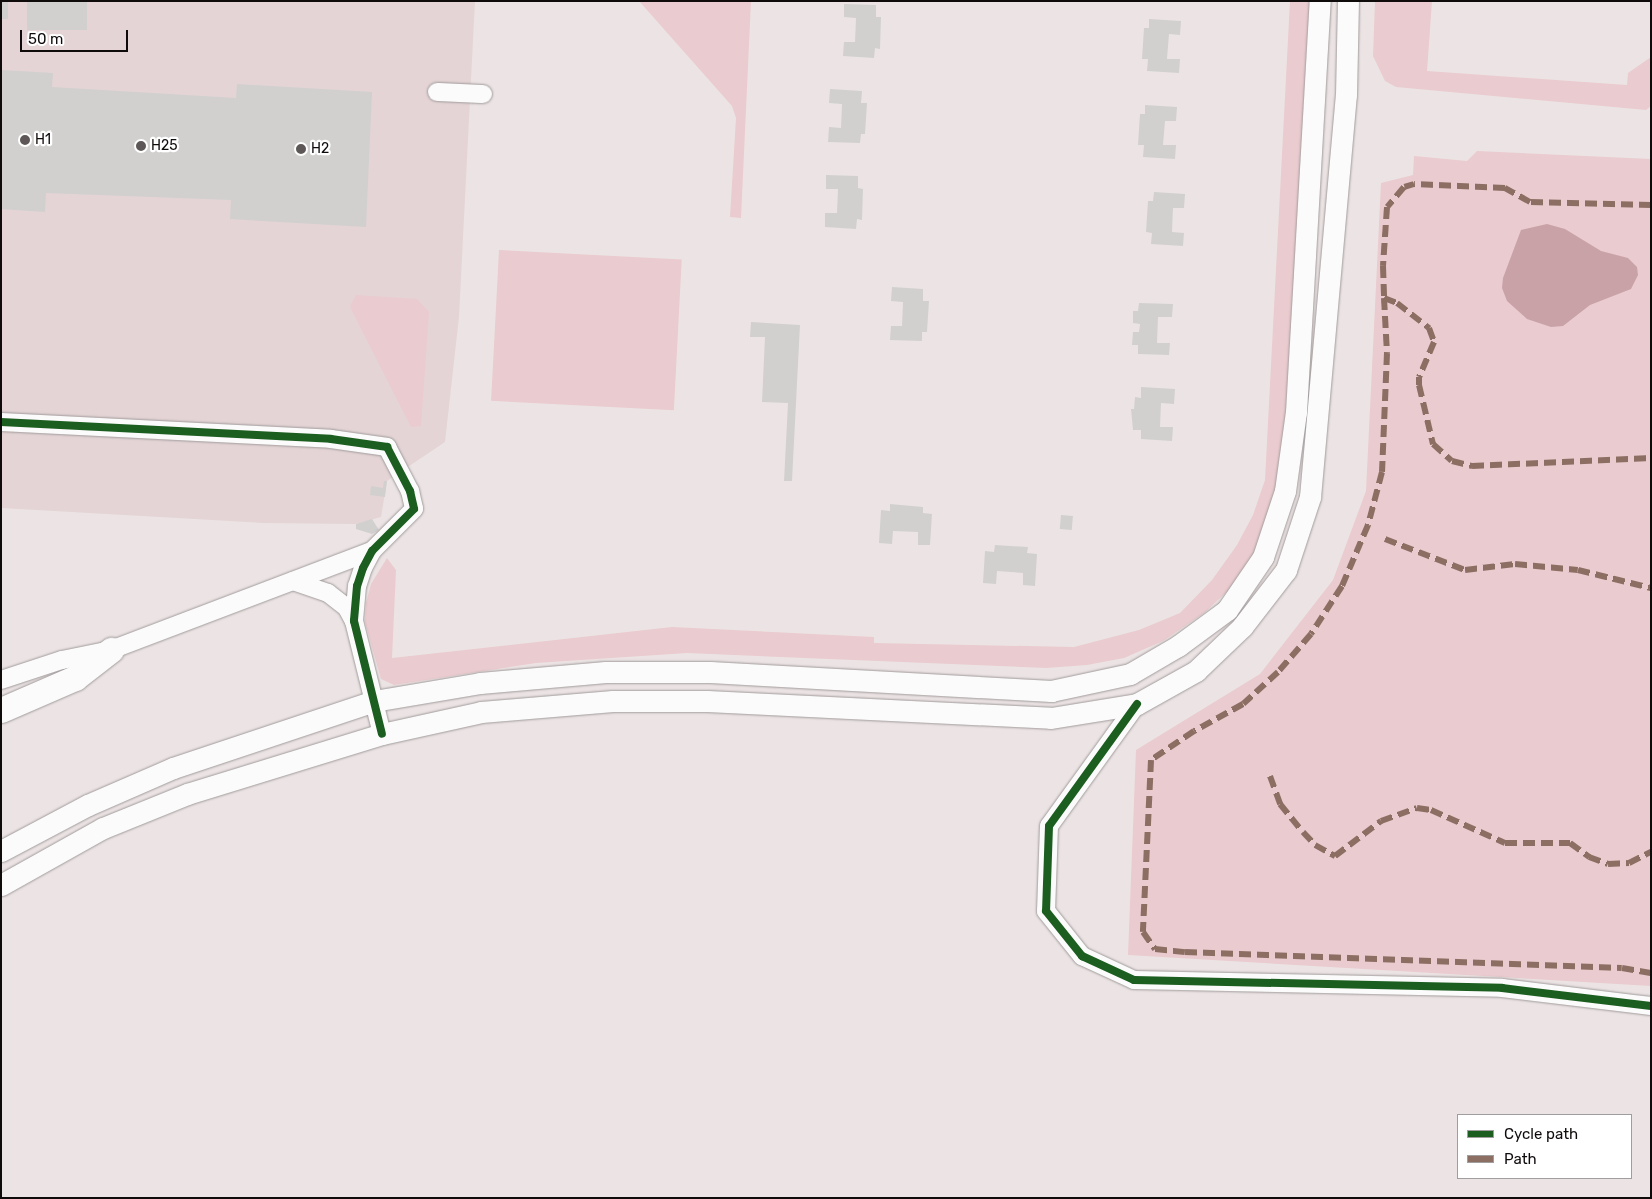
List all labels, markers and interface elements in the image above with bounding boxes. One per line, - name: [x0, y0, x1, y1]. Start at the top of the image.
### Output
- scale bar: [22, 20, 130, 52]
- text: 50 m: [28, 30, 63, 48]
- place label: H1: [35, 132, 51, 148]
- marker: H1: [19, 134, 31, 146]
- place label: H25: [151, 138, 178, 154]
- marker: H25: [135, 140, 147, 152]
- place label: H2: [311, 141, 329, 157]
- marker: H2: [295, 143, 307, 155]
- legend: [1457, 1114, 1632, 1179]
- text: Cycle path: [1504, 1125, 1578, 1143]
- text: Path: [1504, 1150, 1537, 1168]

